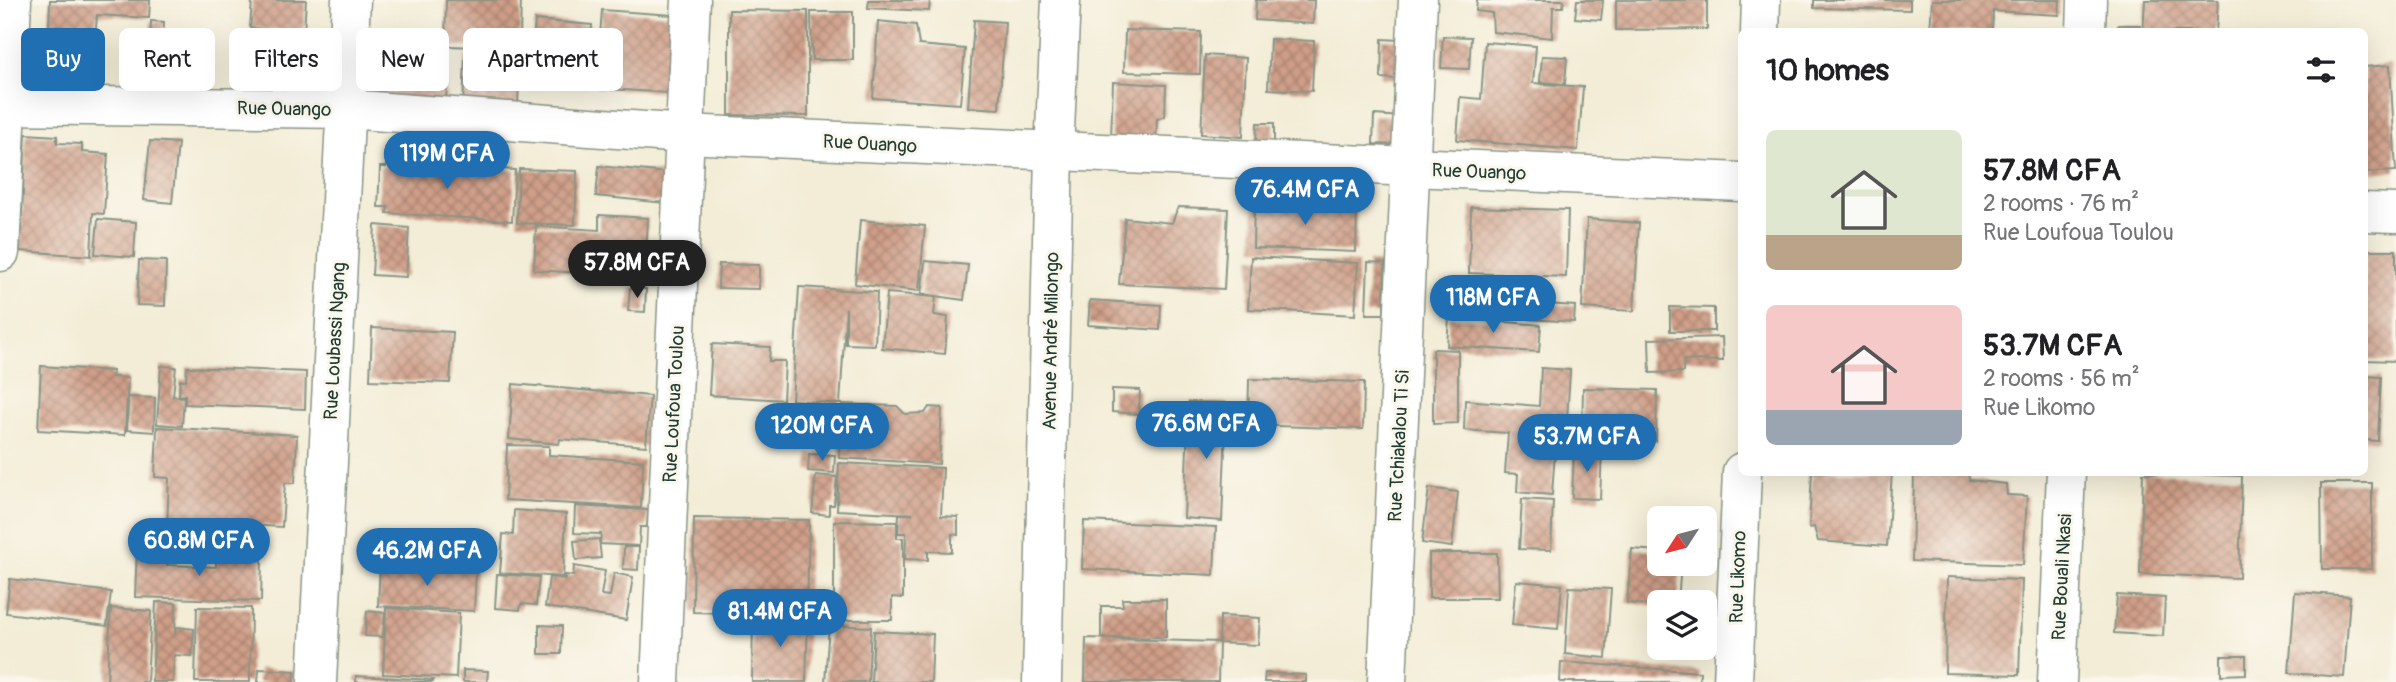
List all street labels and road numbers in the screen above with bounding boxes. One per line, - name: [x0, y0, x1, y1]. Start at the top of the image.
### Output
- street label: Rue Ouango: [237, 96, 331, 122]
- street label: Rue Ouango: [822, 130, 918, 158]
- street label: Rue Ouango: [1431, 158, 1527, 186]
- street label: Avenue André Milongo: [1037, 252, 1065, 430]
- street label: Rue Loubassi Ngang: [319, 261, 351, 421]
- street label: Rue Loufoua Toulou: [658, 325, 690, 483]
- street label: Rue Tchiakalou Ti Si: [1383, 369, 1415, 523]
- street label: Rue Bouali Nkasi: [2047, 513, 2077, 641]
- street label: Rue Likomo: [1724, 530, 1752, 624]

